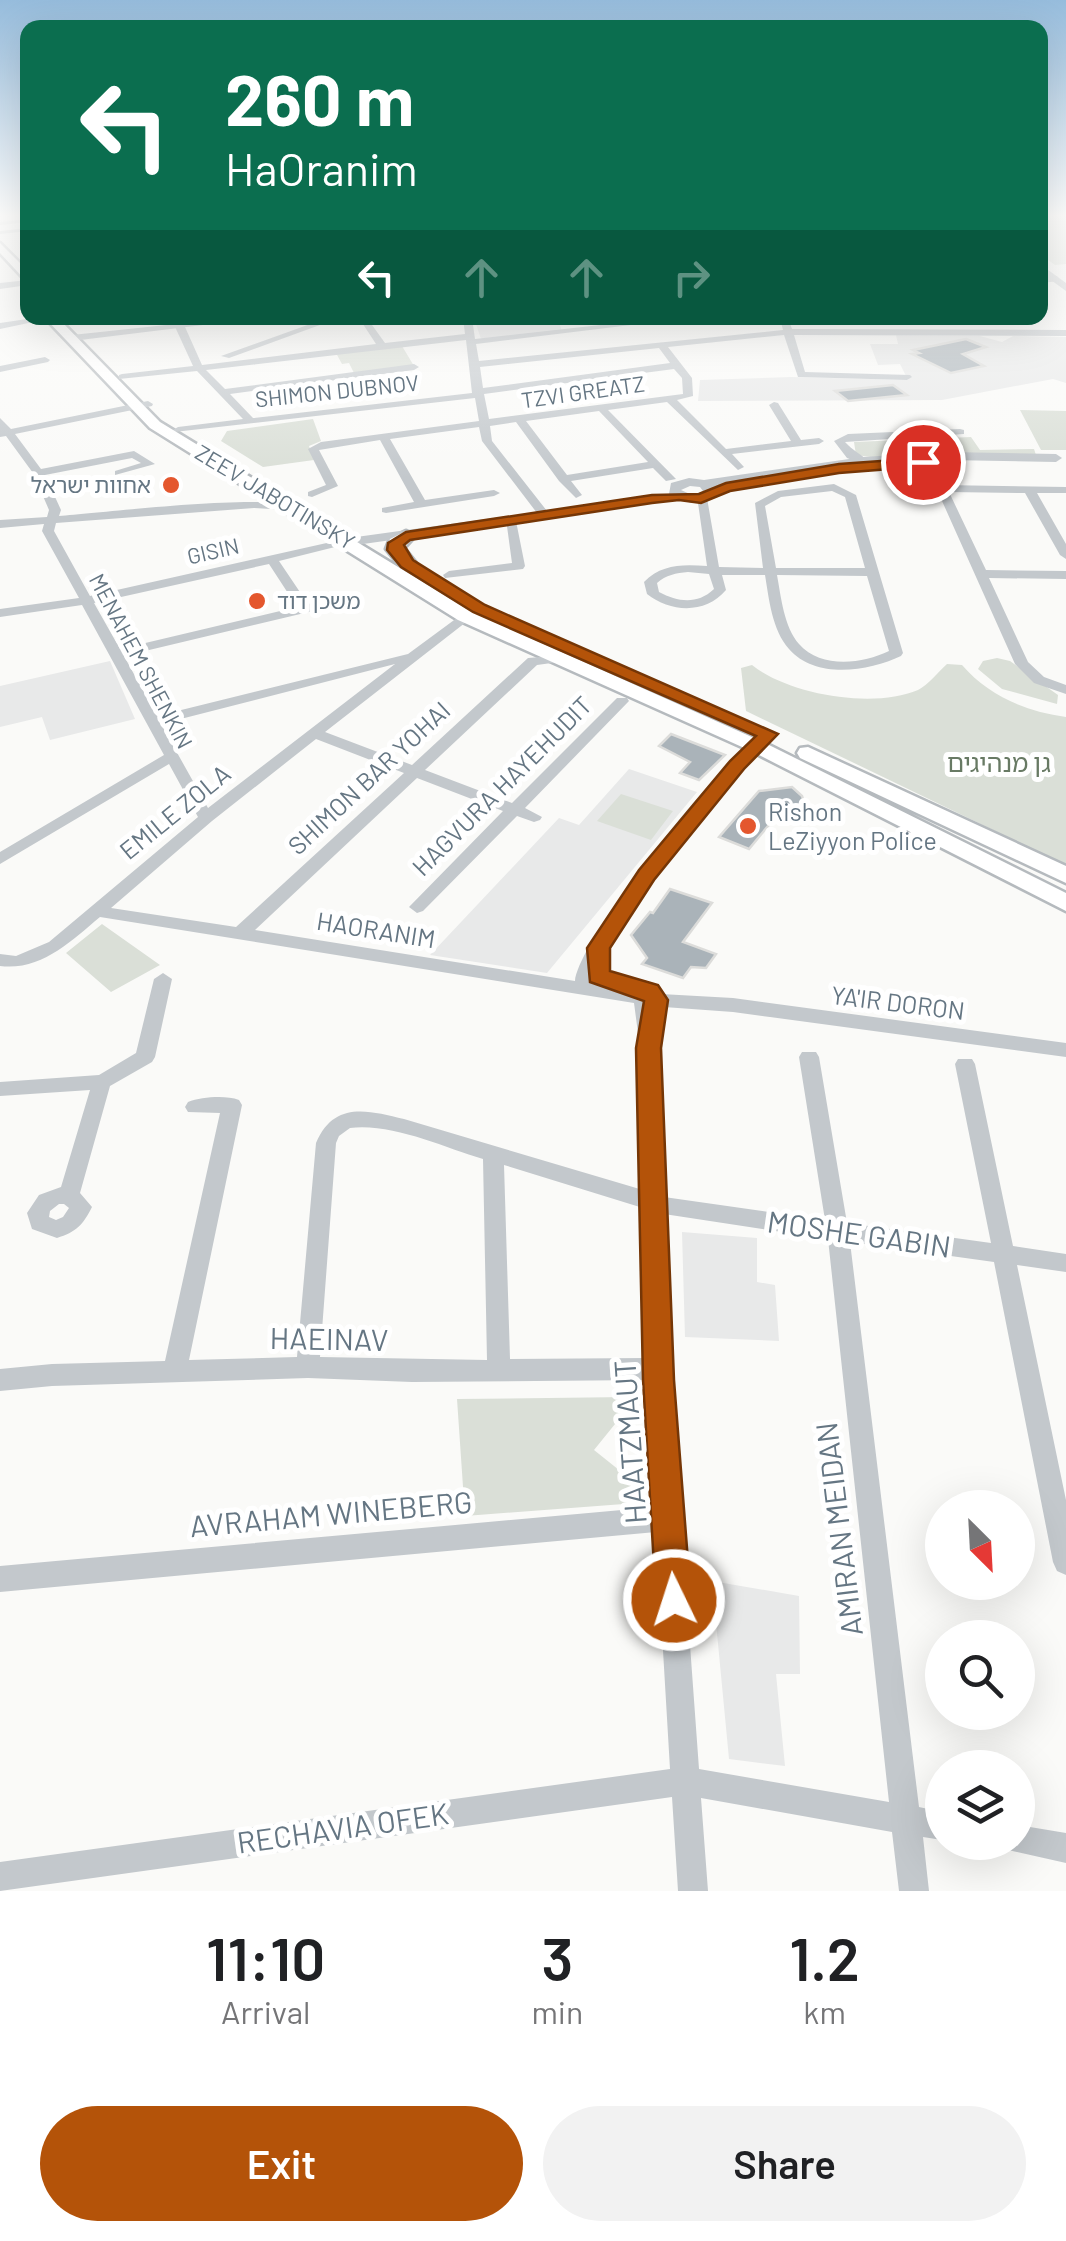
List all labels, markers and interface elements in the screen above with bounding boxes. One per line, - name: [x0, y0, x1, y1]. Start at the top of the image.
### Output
- text: 260 m: [225, 56, 414, 140]
- icon: left: [60, 60, 190, 190]
- text: HaOranim: [225, 141, 418, 195]
- icon: left: [349, 250, 404, 305]
- icon: ahead: [454, 250, 509, 305]
- icon: ahead: [559, 250, 614, 305]
- icon: right: [664, 250, 719, 305]
- street label: SHIMON DUBNOV: [254, 368, 420, 412]
- street label: TZVI GREATZ: [519, 369, 646, 413]
- pin: [881, 420, 966, 505]
- icon: arrive: [896, 435, 951, 490]
- street label: ZEEV JABOTINSKY: [191, 438, 360, 554]
- place label: אחוות ישראל: [31, 471, 151, 497]
- marker: אחוות ישראל: [160, 474, 182, 496]
- street label: GISIN: [184, 531, 241, 569]
- street label: MENAHEM SHENKIN: [85, 569, 199, 753]
- place label: משכן דוד: [277, 587, 361, 613]
- marker: משכן דוד: [246, 590, 268, 612]
- street label: HAGVURA HAYEHUDIT: [405, 689, 597, 881]
- street label: SHIMON BAR YOHAI: [281, 694, 456, 860]
- park label: גן מנהיגים: [947, 747, 1051, 777]
- street label: EMILE ZOLA: [113, 758, 236, 865]
- place label: Rishon LeZiyyon Police: [768, 796, 937, 855]
- marker: Rishon LeZiyyon Police: [737, 815, 759, 837]
- street label: HAORANIM: [315, 905, 438, 953]
- street label: YA'IR DORON: [830, 979, 967, 1025]
- street label: MOSHE GABIN: [765, 1202, 953, 1264]
- street label: HAEINAV: [269, 1319, 389, 1357]
- street label: HAATZMAUT: [605, 1359, 653, 1525]
- street label: AMIRAN MEIDAN: [807, 1420, 869, 1638]
- street label: AVRAHAM WINEBERG: [188, 1483, 474, 1543]
- north arrow: [925, 1490, 1035, 1600]
- map controls: [925, 1490, 1035, 1860]
- position arrow: [622, 1548, 726, 1652]
- button: search: [925, 1620, 1035, 1730]
- button: layers: [925, 1750, 1035, 1860]
- street label: RECHAVIA OFEK: [235, 1794, 451, 1860]
- text: 11:10: [206, 1921, 325, 1993]
- text: 3: [541, 1921, 573, 1993]
- text: 1.2: [789, 1921, 860, 1993]
- text: Arrival: [221, 1992, 310, 2030]
- text: min: [531, 1992, 583, 2030]
- text: km: [803, 1992, 846, 2030]
- button: Exit: [40, 2106, 523, 2221]
- button: Share: [543, 2106, 1026, 2221]

